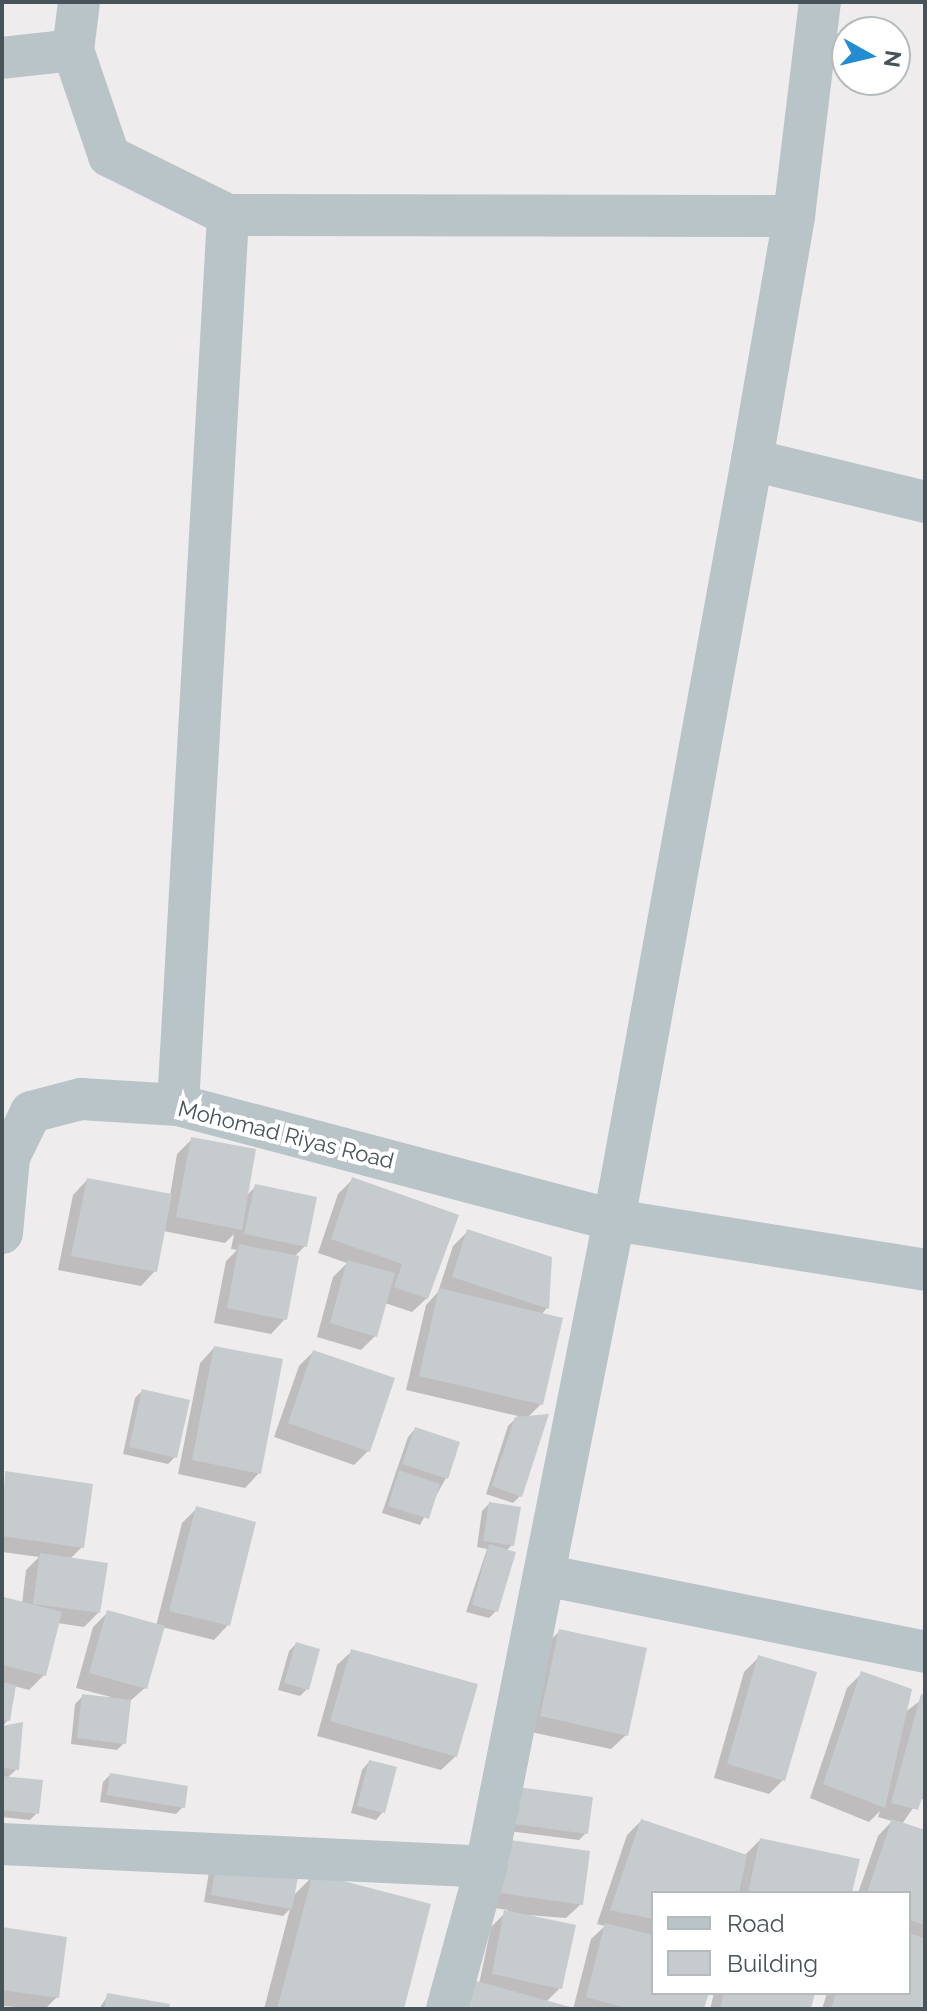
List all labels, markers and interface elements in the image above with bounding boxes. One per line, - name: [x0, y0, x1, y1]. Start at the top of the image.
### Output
- north arrow: [831, 16, 911, 96]
- text: N: [879, 49, 907, 69]
- street label: Mohomad Riyas Road: [175, 1095, 397, 1175]
- legend: [651, 1891, 911, 1995]
- text: Road: [727, 1909, 785, 1938]
- text: Building: [727, 1949, 818, 1978]

